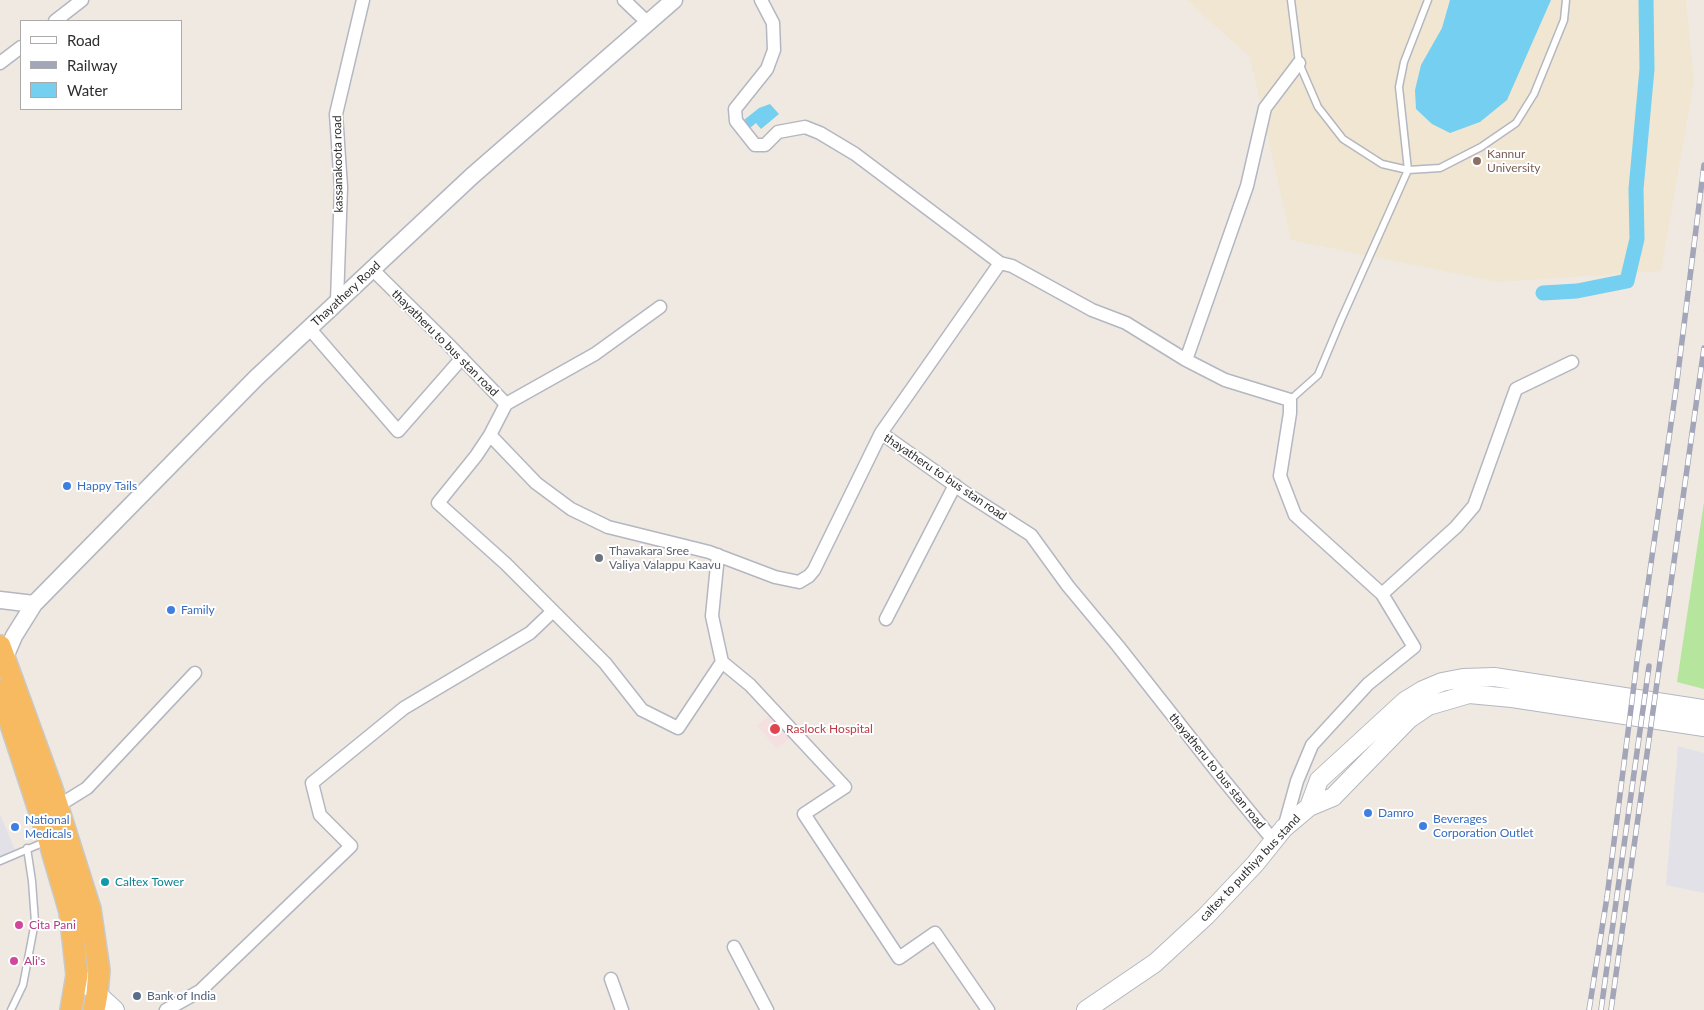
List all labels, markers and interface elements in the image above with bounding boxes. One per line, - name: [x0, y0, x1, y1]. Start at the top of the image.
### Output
- legend: [20, 20, 182, 110]
- text: Road: [67, 31, 100, 49]
- text: Railway: [67, 56, 118, 74]
- text: Water: [67, 81, 108, 99]
- street label: kassanakoota road: [330, 115, 346, 213]
- place label: Kannur University: [1487, 147, 1540, 175]
- marker: Kannur University: [1471, 155, 1483, 167]
- street label: Thayathery Road: [309, 258, 383, 330]
- street label: thayatheru to bus stan road: [389, 287, 501, 399]
- street label: thayatheru to bus stan road: [881, 431, 1009, 523]
- place label: Happy Tails: [77, 479, 137, 493]
- marker: Happy Tails: [61, 480, 73, 492]
- place label: Thavakara Sree Valiya Valappu Kaavu: [609, 544, 721, 572]
- marker: Thavakara Sree Valiya Valappu Kaavu: [593, 552, 605, 564]
- place label: Family: [181, 603, 215, 617]
- marker: Family: [165, 604, 177, 616]
- street label: thayatheru to bus stan road: [1166, 710, 1268, 832]
- marker: Raslock Hospital: [768, 722, 782, 736]
- place label: Raslock Hospital: [786, 722, 873, 736]
- place label: Damro: [1378, 806, 1414, 820]
- marker: Damro: [1362, 807, 1374, 819]
- street label: caltex to puthiya bus stand: [1197, 811, 1303, 925]
- place label: Beverages Corporation Outlet: [1433, 812, 1534, 840]
- place label: National Medicals: [25, 813, 72, 841]
- marker: Beverages Corporation Outlet: [1417, 820, 1429, 832]
- marker: National Medicals: [9, 821, 21, 833]
- place label: Caltex Tower: [115, 875, 184, 889]
- marker: Caltex Tower: [99, 876, 111, 888]
- place label: Cita Pani: [29, 918, 76, 932]
- marker: Cita Pani: [13, 919, 25, 931]
- place label: Ali's: [24, 954, 45, 968]
- marker: Ali's: [8, 955, 20, 967]
- place label: Bank of India: [147, 989, 216, 1003]
- marker: Bank of India: [131, 990, 143, 1002]

